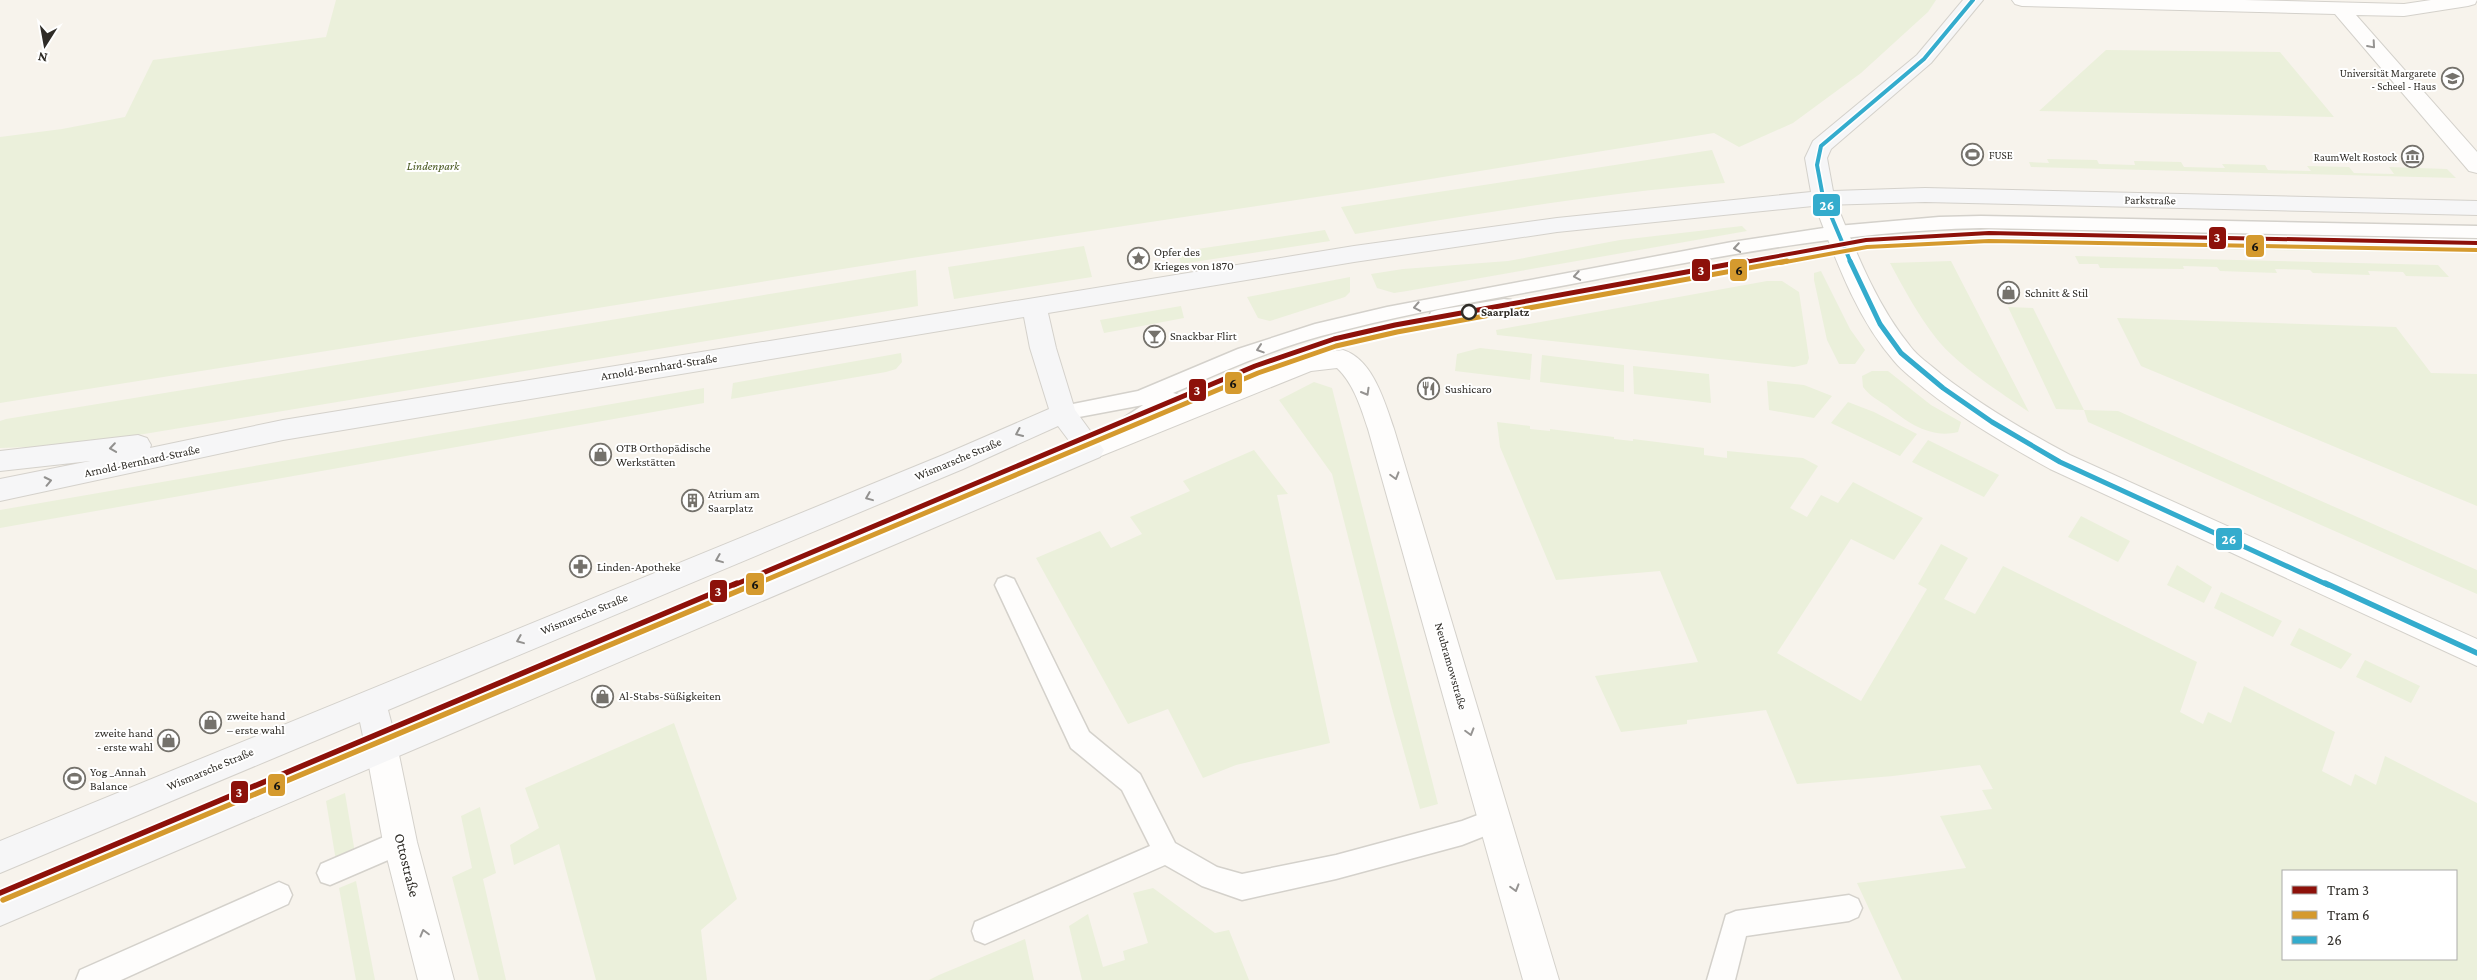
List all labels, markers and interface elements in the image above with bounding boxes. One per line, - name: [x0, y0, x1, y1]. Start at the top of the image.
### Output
- north arrow: [20, 20, 70, 70]
- one-way arrow: [2366, 39, 2375, 48]
- text: N: [36, 49, 49, 67]
- place label: Universität Margarete - Scheel - Haus: [2340, 67, 2436, 92]
- school or university icon: Universität Margarete - Scheel - Haus: [2440, 67, 2464, 91]
- sports icon: FUSE: [1961, 143, 1985, 167]
- museum icon: RaumWelt Rostock: [2401, 145, 2425, 169]
- place label: FUSE: [1989, 149, 2013, 161]
- place label: RaumWelt Rostock: [2314, 151, 2398, 163]
- park label: Lindenpark: [407, 159, 460, 173]
- line badge: 26: [1812, 193, 1841, 217]
- street label: Parkstraße: [2124, 193, 2176, 207]
- text: 26: [1820, 197, 1834, 213]
- line badge: 3: [2208, 226, 2227, 250]
- text: 3: [2214, 229, 2221, 245]
- line badge: 6: [2245, 234, 2265, 258]
- text: 6: [2251, 238, 2259, 254]
- one-way arrow: [1732, 242, 1741, 252]
- place label: Opfer des Krieges von 1870: [1154, 245, 1234, 273]
- place icon: Opfer des Krieges von 1870: [1126, 247, 1150, 271]
- line badge: 3: [1691, 258, 1711, 282]
- line badge: 6: [1729, 258, 1748, 282]
- text: 3: [1698, 262, 1705, 278]
- text: 6: [1735, 262, 1743, 278]
- one-way arrow: [1572, 271, 1581, 281]
- shop icon: Schnitt & Stil: [1997, 281, 2021, 305]
- place label: Schnitt & Stil: [2025, 286, 2088, 300]
- one-way arrow: [1413, 301, 1421, 311]
- marker: Saarplatz: [1461, 304, 1477, 320]
- place label: Saarplatz: [1481, 305, 1530, 319]
- bar icon: Snackbar Flirt: [1142, 324, 1166, 348]
- place label: Snackbar Flirt: [1170, 329, 1238, 343]
- one-way arrow: [1257, 343, 1265, 353]
- street label: Arnold-Bernhard-Straße: [600, 351, 718, 383]
- line badge: 6: [1224, 371, 1243, 395]
- text: 6: [1229, 375, 1237, 391]
- restaurant icon: Sushicaro: [1417, 377, 1441, 401]
- line badge: 3: [1188, 378, 1207, 402]
- text: 3: [1194, 382, 1201, 398]
- place label: Sushicaro: [1445, 382, 1492, 396]
- one-way arrow: [1360, 386, 1370, 395]
- one-way arrow: [1015, 427, 1024, 437]
- street label: Wismarsche Straße: [913, 434, 1003, 484]
- place label: OTB Orthopädische Werkstätten: [616, 441, 711, 469]
- street label: Arnold-Bernhard-Straße: [83, 442, 201, 480]
- one-way arrow: [109, 442, 117, 453]
- shop icon: OTB Orthopädische Werkstätten: [588, 443, 612, 467]
- one-way arrow: [1389, 471, 1400, 480]
- one-way arrow: [43, 476, 52, 487]
- place label: Atrium am Saarplatz: [708, 487, 760, 515]
- building icon: Atrium am Saarplatz: [680, 489, 704, 513]
- one-way arrow: [865, 490, 874, 501]
- line badge: 26: [2215, 527, 2243, 551]
- text: 26: [2222, 531, 2236, 547]
- one-way arrow: [715, 552, 724, 563]
- pharmacy icon: Linden-Apotheke: [569, 555, 593, 579]
- place label: Linden-Apotheke: [597, 560, 681, 574]
- line badge: 6: [745, 572, 765, 596]
- text: 6: [751, 576, 759, 592]
- line badge: 3: [709, 579, 728, 603]
- text: 3: [715, 583, 722, 599]
- street label: Wismarsche Straße: [538, 590, 630, 638]
- street label: Neubramowstraße: [1432, 621, 1470, 711]
- one-way arrow: [516, 634, 525, 645]
- shop icon: Al-Stabs-Süßigkeiten: [591, 684, 615, 708]
- place label: Al-Stabs-Süßigkeiten: [619, 689, 721, 703]
- place label: zweite hand – erste wahl: [227, 709, 286, 737]
- shop icon: zweite hand – erste wahl: [199, 711, 223, 735]
- place label: zweite hand - erste wahl: [95, 726, 154, 754]
- shop icon: zweite hand - erste wahl: [157, 728, 181, 752]
- one-way arrow: [1465, 728, 1475, 736]
- street label: Wismarsche Straße: [165, 744, 255, 794]
- place label: Yog _Annah Balance: [90, 765, 147, 793]
- sports icon: Yog _Annah Balance: [62, 767, 86, 791]
- line badge: 6: [267, 773, 286, 797]
- text: 6: [273, 777, 281, 793]
- line badge: 3: [230, 780, 249, 804]
- text: 3: [236, 784, 243, 800]
- street label: Ottostraße: [391, 831, 423, 899]
- legend: [2282, 870, 2457, 960]
- text: Tram 3: [2327, 882, 2369, 898]
- one-way arrow: [1510, 884, 1520, 892]
- text: Tram 6: [2327, 907, 2370, 923]
- one-way arrow: [419, 928, 430, 937]
- text: 26: [2327, 932, 2342, 948]

